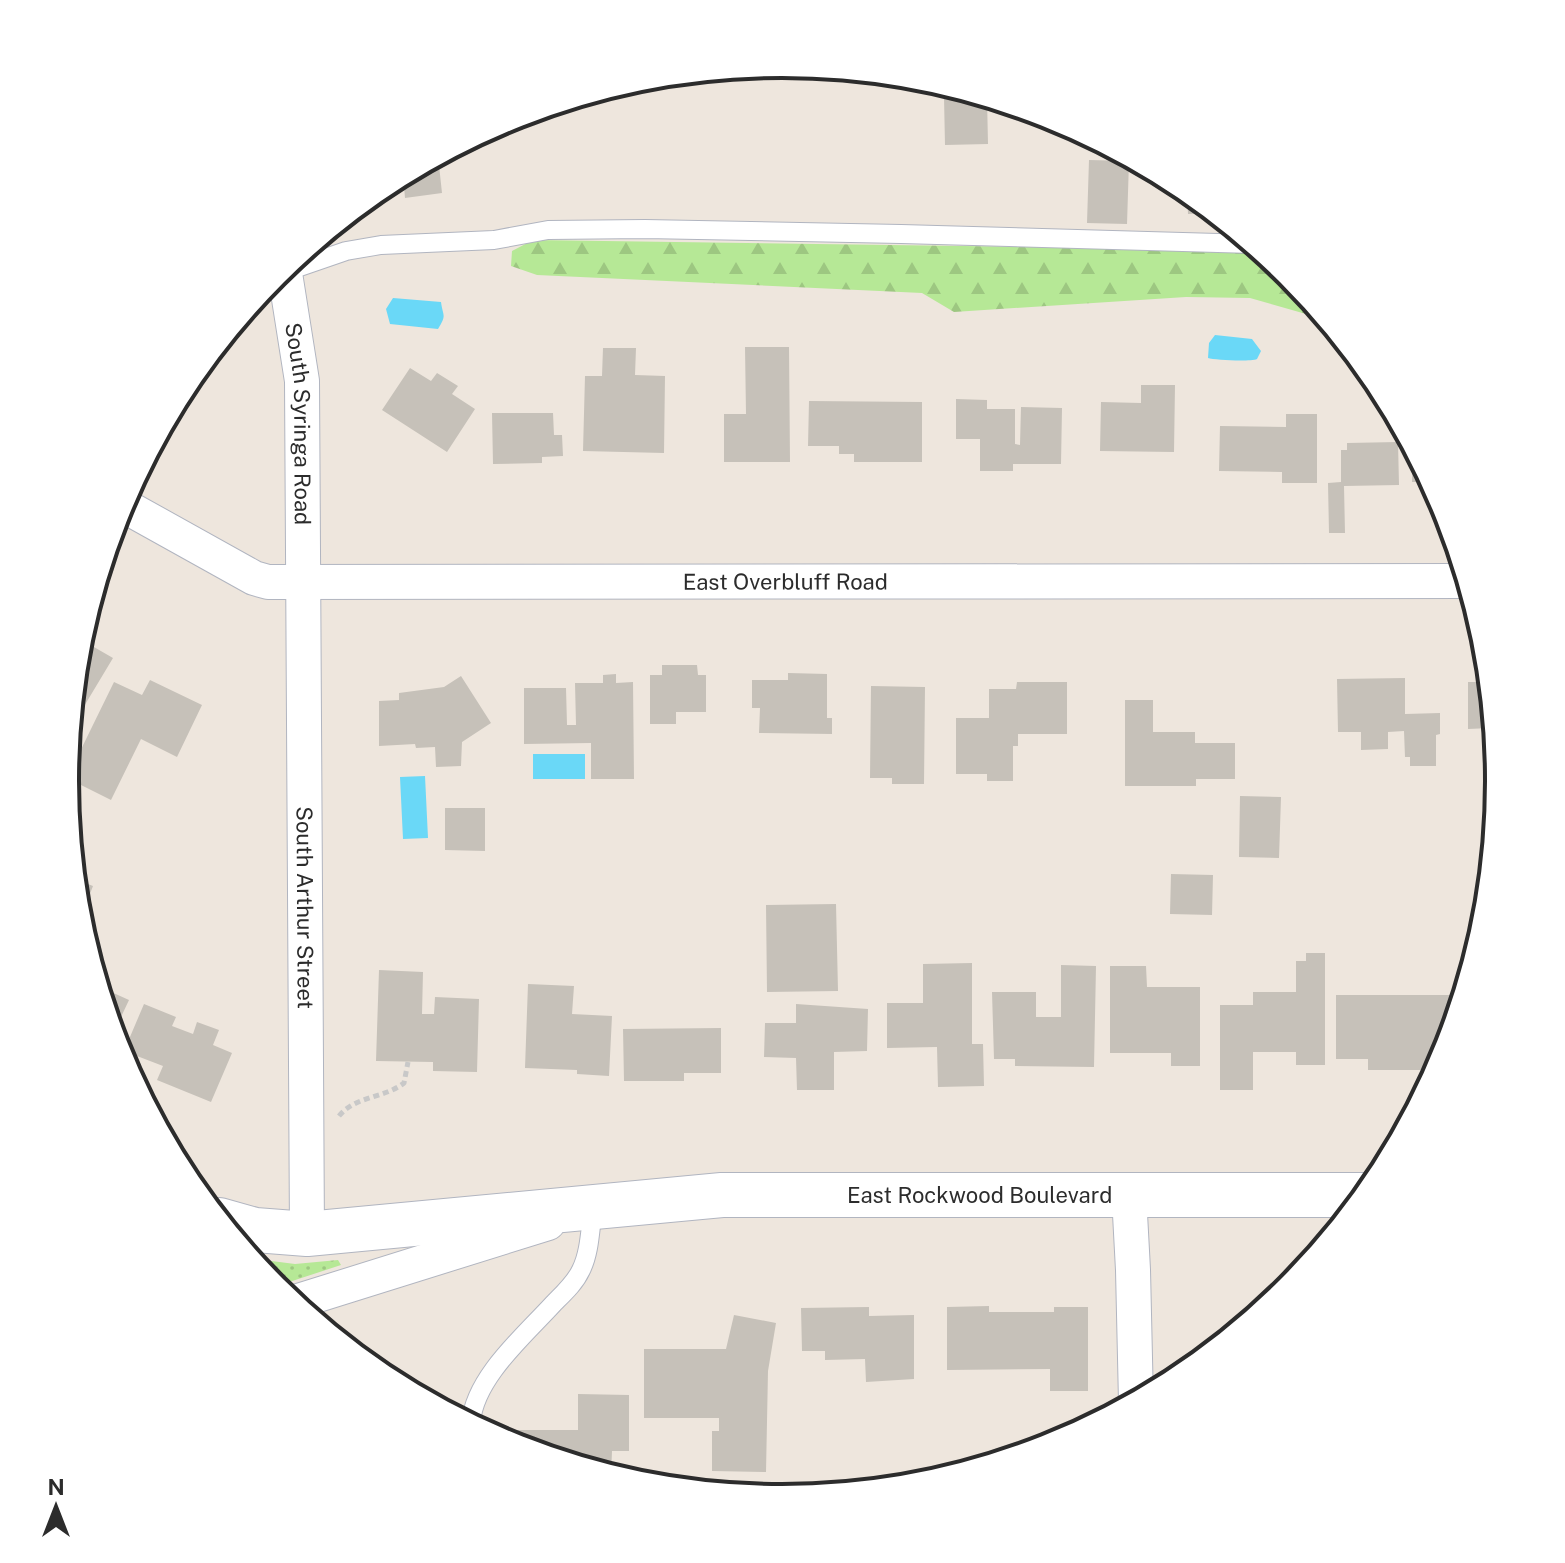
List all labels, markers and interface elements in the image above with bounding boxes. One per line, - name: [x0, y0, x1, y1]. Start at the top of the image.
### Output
- street label: South Syringa Road: [280, 321, 316, 525]
- street label: East Overbluff Road: [683, 568, 888, 595]
- street label: South Arthur Street: [291, 806, 319, 1009]
- street label: East Rockwood Boulevard: [847, 1182, 1112, 1208]
- north arrow: [16, 1467, 96, 1547]
- text: N: [47, 1474, 65, 1500]

